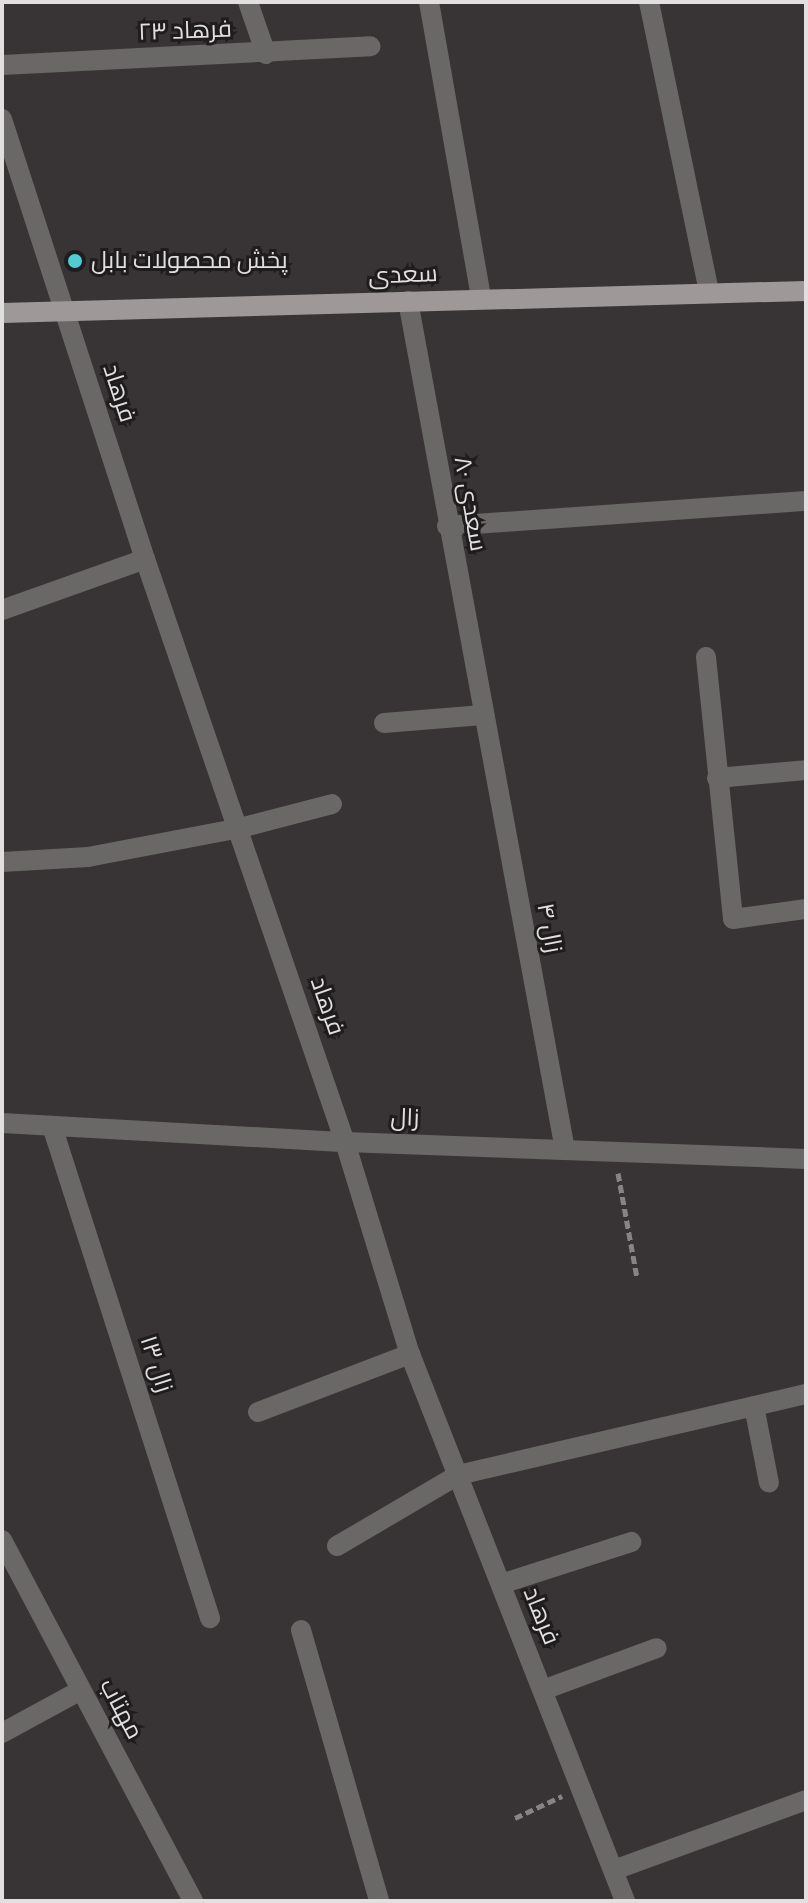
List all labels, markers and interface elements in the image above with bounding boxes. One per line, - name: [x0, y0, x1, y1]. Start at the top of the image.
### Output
- street label: فرهاد ۲۳: [138, 15, 232, 47]
- place label: پخش محصولات بابل: [91, 247, 288, 275]
- marker: پخش محصولات بابل: [66, 252, 84, 270]
- street label: سعدی: [368, 259, 438, 291]
- street label: فرهاد: [96, 360, 142, 426]
- street label: سعدی ۸۰: [448, 454, 492, 554]
- street label: زال ۴: [530, 901, 568, 955]
- street label: فرهاد: [304, 973, 350, 1039]
- street label: زال: [390, 1103, 420, 1133]
- street label: زال ۱۳: [133, 1332, 179, 1396]
- street label: فرهاد: [516, 1583, 566, 1649]
- street label: مهتاب: [93, 1674, 149, 1744]

